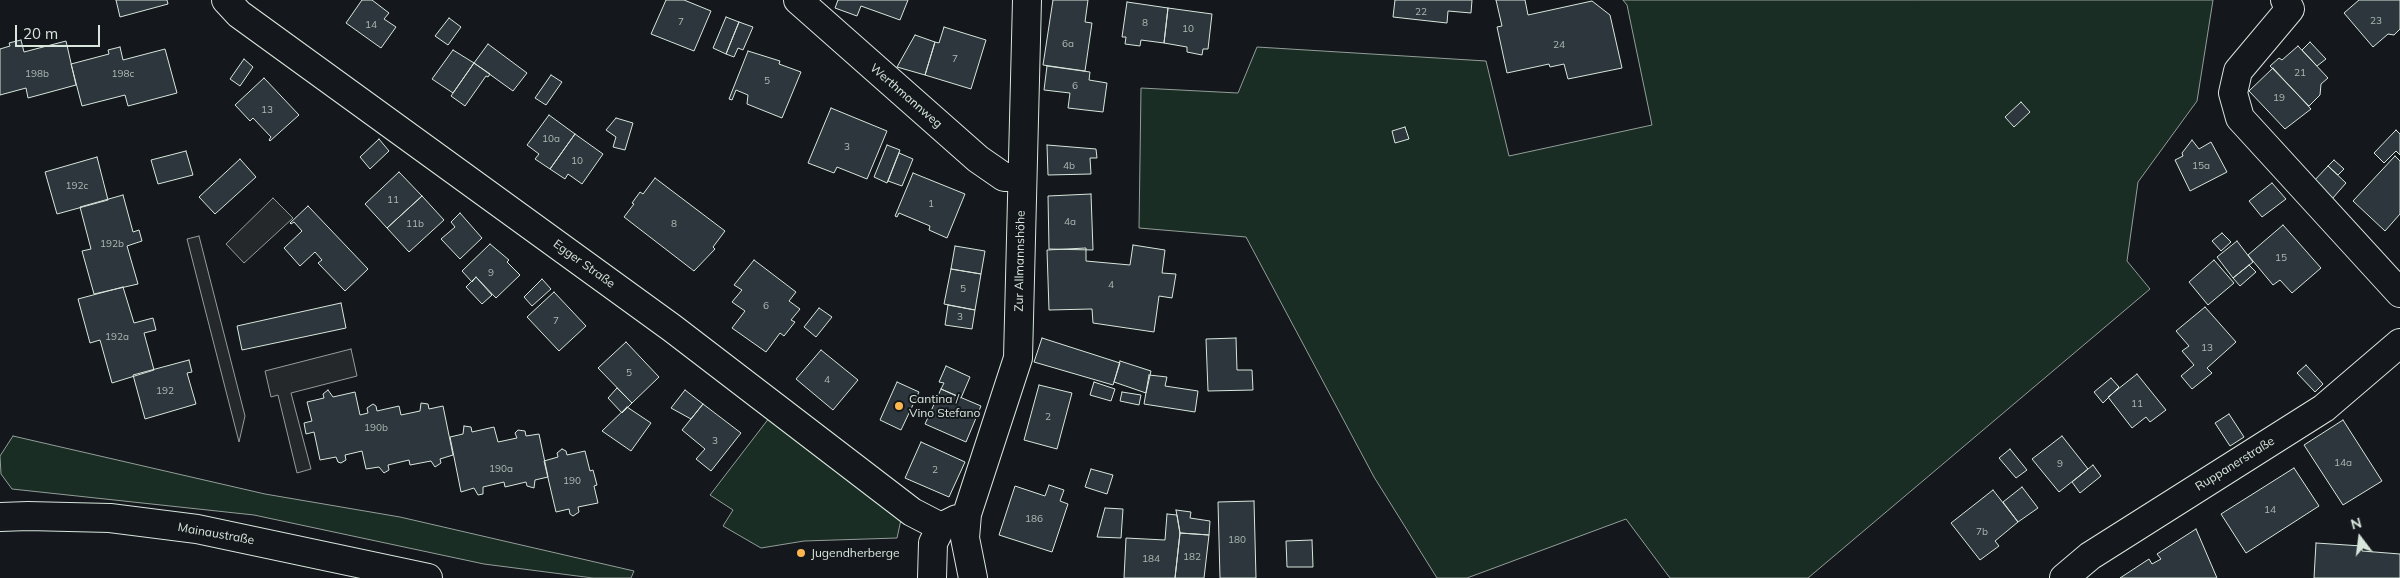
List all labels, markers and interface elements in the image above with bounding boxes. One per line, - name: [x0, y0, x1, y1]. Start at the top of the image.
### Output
- house number: 22: [1415, 6, 1427, 18]
- scale bar: [18, 15, 102, 47]
- house number: 23: [2370, 15, 2382, 27]
- house number: 7: [678, 16, 684, 28]
- house number: 8: [1142, 17, 1148, 29]
- house number: 14: [365, 19, 377, 31]
- house number: 10: [1182, 23, 1194, 35]
- text: 20 m: [23, 24, 58, 43]
- house number: 6a: [1062, 38, 1074, 50]
- house number: 24: [1553, 39, 1565, 51]
- house number: 7: [952, 53, 958, 65]
- street label: Werthmannweg: [867, 61, 945, 131]
- house number: 21: [2294, 67, 2306, 79]
- house number: 198b: [25, 68, 49, 80]
- house number: 198c: [112, 68, 134, 80]
- house number: 5: [764, 75, 770, 87]
- house number: 6: [1072, 80, 1078, 92]
- house number: 19: [2273, 92, 2285, 104]
- house number: 13: [261, 104, 273, 116]
- house number: 10a: [542, 133, 560, 145]
- house number: 3: [844, 141, 850, 153]
- house number: 10: [571, 155, 583, 167]
- house number: 4b: [1063, 160, 1075, 172]
- house number: 15a: [2192, 160, 2210, 172]
- house number: 192c: [66, 180, 88, 192]
- house number: 11: [387, 194, 399, 206]
- house number: 1: [928, 198, 934, 210]
- street label: Zur Allmannshöhe: [1012, 210, 1028, 312]
- house number: 4a: [1064, 216, 1076, 228]
- house number: 11b: [406, 218, 424, 230]
- house number: 8: [671, 218, 677, 230]
- street label: Egger Straße: [550, 237, 618, 291]
- house number: 192b: [100, 238, 124, 250]
- house number: 15: [2275, 252, 2287, 264]
- house number: 9: [488, 267, 494, 279]
- house number: 4: [1108, 279, 1114, 291]
- house number: 5: [960, 283, 966, 295]
- house number: 6: [763, 300, 769, 312]
- house number: 3: [957, 311, 963, 323]
- house number: 7: [553, 315, 559, 327]
- house number: 192a: [105, 331, 129, 343]
- house number: 13: [2201, 342, 2213, 354]
- house number: 5: [626, 367, 632, 379]
- house number: 4: [824, 374, 830, 386]
- house number: 192: [156, 385, 174, 397]
- place label: Cantina / Vino Stefano: [909, 392, 980, 420]
- house number: 11: [2131, 398, 2143, 410]
- marker: Cantina / Vino Stefano: [893, 400, 905, 412]
- house number: 2: [1045, 411, 1051, 423]
- house number: 190b: [364, 422, 388, 434]
- street label: Ruppanerstraße: [2193, 434, 2277, 494]
- house number: 3: [712, 435, 718, 447]
- house number: 14a: [2334, 457, 2352, 469]
- house number: 9: [2057, 458, 2063, 470]
- house number: 190a: [489, 463, 513, 475]
- house number: 2: [932, 464, 938, 476]
- house number: 190: [563, 475, 581, 487]
- house number: 14: [2264, 504, 2276, 516]
- house number: 186: [1025, 513, 1043, 525]
- north arrow: [2335, 513, 2385, 563]
- text: N: [2349, 513, 2364, 534]
- street label: Mainaustraße: [177, 520, 255, 548]
- house number: 7b: [1976, 526, 1988, 538]
- house number: 180: [1228, 534, 1246, 546]
- place label: Jugendherberge: [811, 546, 900, 560]
- marker: Jugendherberge: [795, 547, 807, 559]
- house number: 182: [1183, 551, 1201, 563]
- house number: 184: [1142, 553, 1160, 565]

